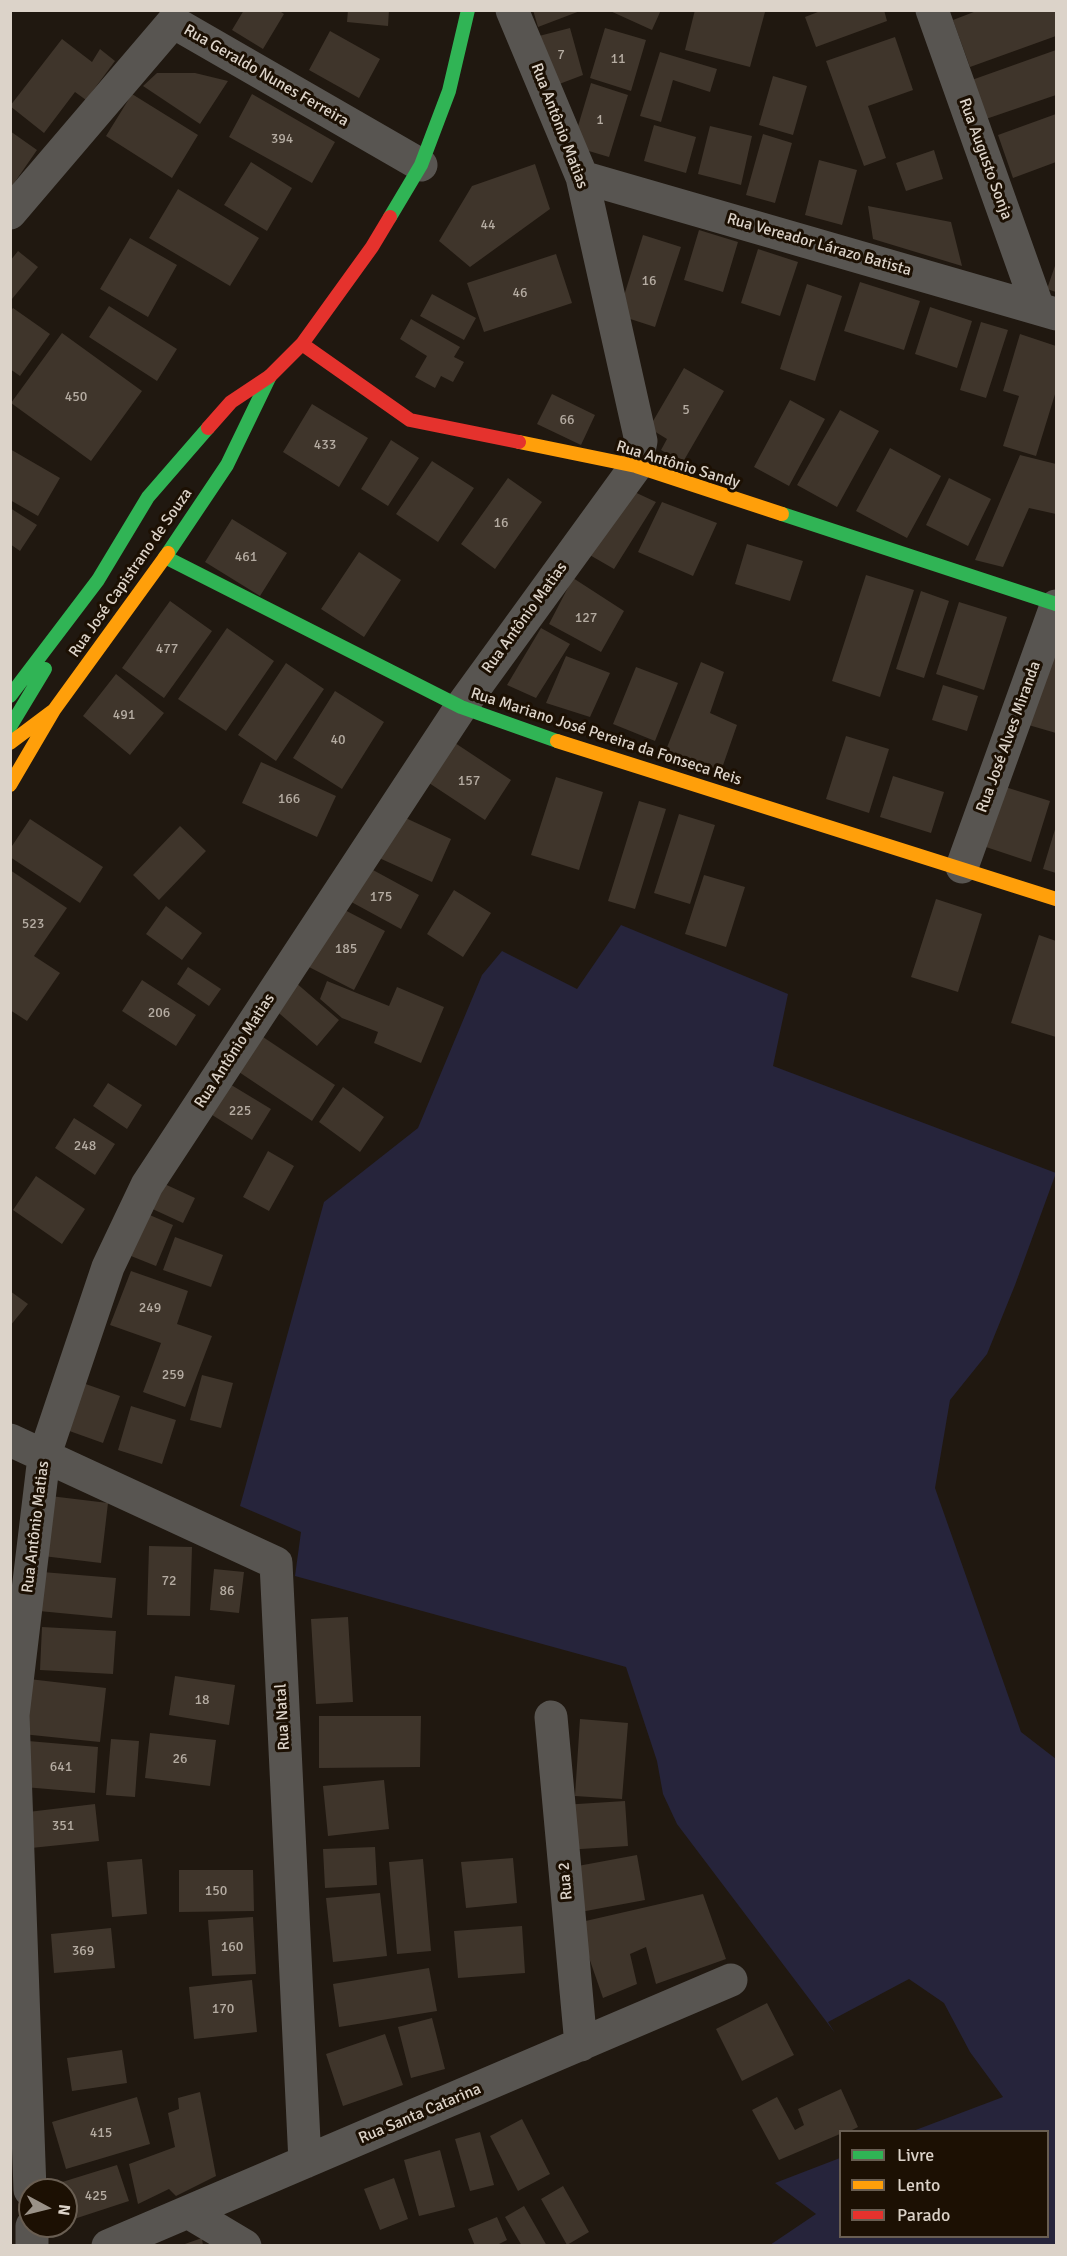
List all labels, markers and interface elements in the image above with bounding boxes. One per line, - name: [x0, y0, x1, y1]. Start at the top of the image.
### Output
- street label: Rua Geraldo Nunes Ferreira: [180, 21, 352, 131]
- house number: 7: [557, 47, 565, 63]
- house number: 11: [610, 51, 626, 67]
- street label: Rua Antônio Matias: [526, 61, 592, 191]
- street label: Rua Augusto Sonja: [954, 96, 1016, 222]
- house number: 1: [596, 112, 604, 128]
- house number: 394: [271, 131, 293, 147]
- street label: Rua Vereador Lárazo Batista: [724, 209, 914, 281]
- house number: 44: [480, 217, 496, 233]
- house number: 16: [641, 273, 657, 289]
- house number: 46: [512, 285, 528, 301]
- house number: 450: [65, 389, 87, 405]
- house number: 5: [682, 402, 690, 418]
- house number: 66: [559, 412, 575, 428]
- house number: 433: [314, 437, 336, 453]
- street label: Rua Antônio Sandy: [614, 437, 742, 493]
- street label: Rua José Capistrano de Souza: [65, 485, 197, 661]
- house number: 16: [493, 515, 509, 531]
- house number: 461: [235, 549, 257, 565]
- street label: Rua Antônio Matias: [478, 559, 572, 677]
- house number: 127: [575, 610, 597, 626]
- house number: 477: [156, 641, 178, 657]
- street label: Rua José Alves Miranda: [973, 659, 1045, 815]
- street label: Rua Mariano José Pereira da Fonseca Reis: [468, 684, 744, 790]
- house number: 491: [113, 707, 135, 723]
- house number: 40: [330, 732, 346, 748]
- house number: 157: [458, 773, 480, 789]
- house number: 166: [278, 791, 300, 807]
- house number: 175: [370, 889, 392, 905]
- house number: 523: [22, 916, 44, 932]
- house number: 185: [335, 941, 357, 957]
- street label: Rua Antônio Matias: [191, 990, 279, 1112]
- house number: 206: [148, 1005, 170, 1021]
- house number: 225: [229, 1103, 251, 1119]
- house number: 248: [74, 1138, 96, 1154]
- house number: 249: [139, 1300, 161, 1316]
- house number: 259: [162, 1367, 184, 1383]
- street label: Rua Antônio Matias: [18, 1460, 54, 1594]
- house number: 72: [161, 1573, 177, 1589]
- house number: 86: [219, 1583, 235, 1599]
- street label: Rua Natal: [272, 1683, 294, 1751]
- house number: 18: [194, 1692, 210, 1708]
- house number: 26: [172, 1751, 188, 1767]
- house number: 641: [50, 1759, 72, 1775]
- house number: 351: [52, 1818, 74, 1834]
- street label: Rua 2: [555, 1861, 577, 1901]
- house number: 150: [205, 1883, 227, 1899]
- house number: 160: [221, 1939, 243, 1955]
- house number: 369: [72, 1943, 94, 1959]
- house number: 170: [212, 2001, 234, 2017]
- street label: Rua Santa Catarina: [356, 2080, 484, 2148]
- house number: 415: [90, 2125, 112, 2141]
- legend: [839, 2130, 1049, 2238]
- text: Livre: [897, 2144, 934, 2166]
- text: Lento: [897, 2174, 940, 2196]
- north arrow: [18, 2178, 78, 2238]
- house number: 425: [85, 2188, 107, 2204]
- text: N: [53, 2203, 74, 2217]
- text: Parado: [897, 2204, 950, 2226]

